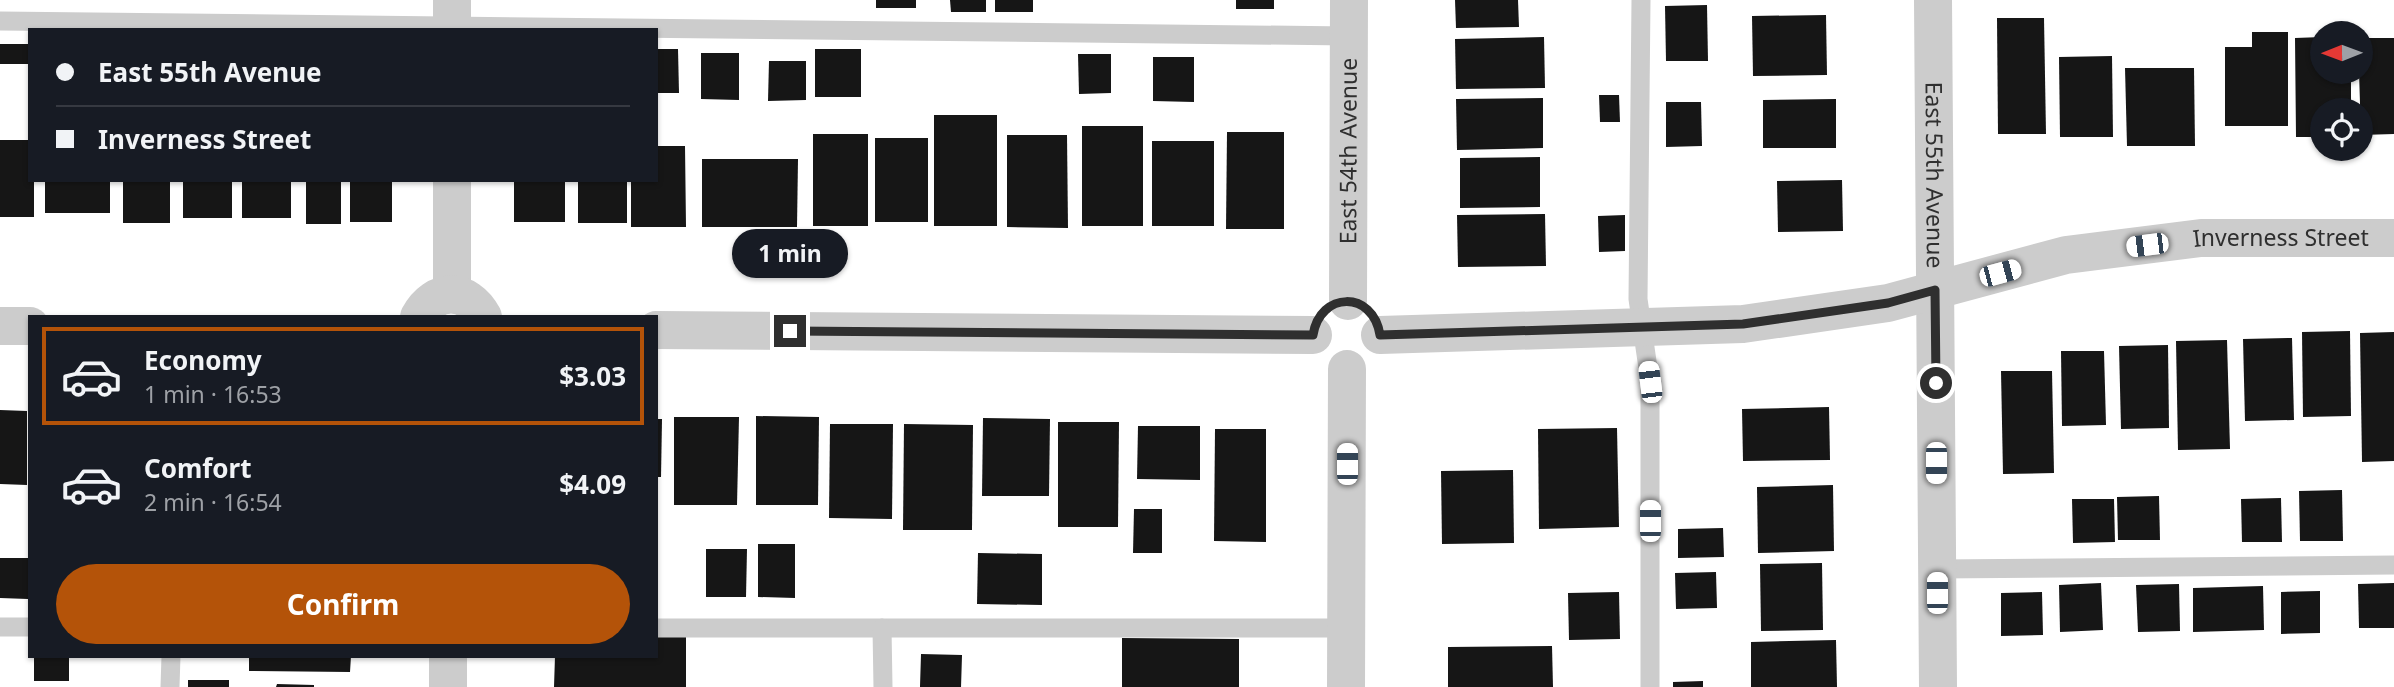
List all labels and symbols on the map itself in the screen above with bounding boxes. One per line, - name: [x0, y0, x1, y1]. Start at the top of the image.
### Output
- north arrow: [2310, 21, 2373, 84]
- street label: East 54th Avenue: [1331, 58, 1364, 244]
- street label: East 55th Avenue: [1919, 82, 1952, 268]
- street label: Inverness Street: [2191, 221, 2369, 254]
- callout: 1 min: [732, 230, 848, 278]
- car: [2125, 232, 2170, 258]
- car: [1977, 257, 2024, 289]
- route end: [774, 315, 806, 347]
- car: [1638, 360, 1663, 404]
- route start: [1920, 367, 1952, 399]
- car: [1926, 442, 1947, 484]
- car: [1337, 443, 1358, 485]
- car: [1640, 500, 1661, 542]
- car: [1927, 572, 1948, 614]

